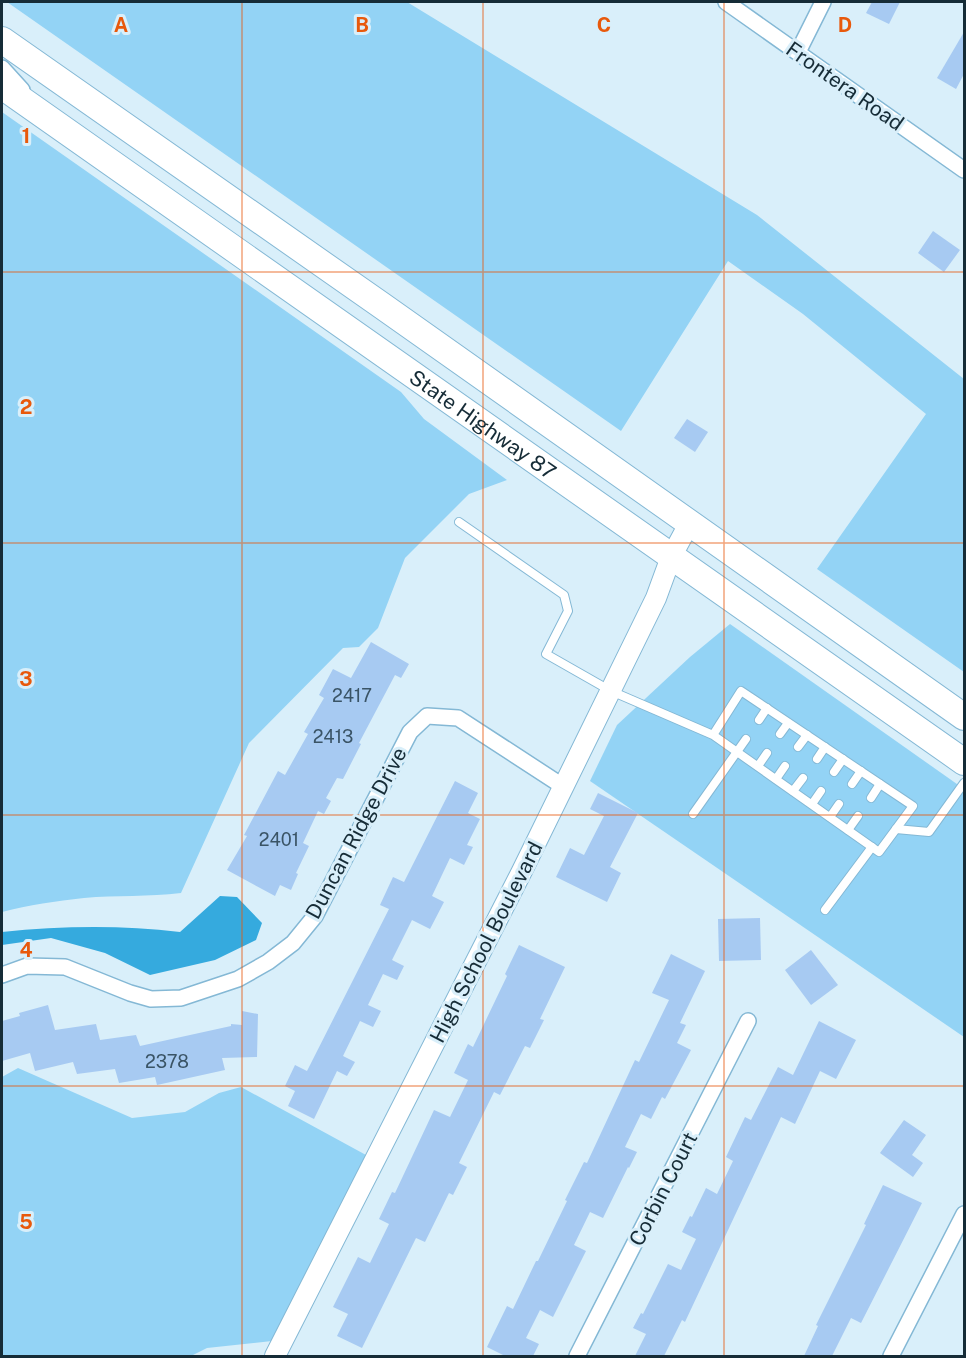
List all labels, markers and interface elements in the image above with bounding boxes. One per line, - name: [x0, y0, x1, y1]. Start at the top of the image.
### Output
- text: A: [114, 13, 128, 37]
- text: B: [355, 13, 369, 37]
- text: C: [597, 13, 611, 37]
- text: D: [838, 13, 852, 37]
- street label: Frontera Road: [781, 36, 909, 136]
- text: 1: [22, 124, 30, 148]
- street label: State Highway 87: [405, 364, 561, 484]
- text: 2: [20, 395, 32, 419]
- text: 3: [19, 667, 33, 691]
- house number: 2417: [332, 685, 372, 706]
- house number: 2413: [313, 726, 353, 747]
- street label: Duncan Ridge Drive: [300, 743, 412, 923]
- house number: 2401: [259, 829, 299, 850]
- street label: High School Boulevard: [424, 837, 548, 1047]
- text: 4: [19, 938, 33, 962]
- house number: 2378: [145, 1051, 189, 1072]
- street label: Corbin Court: [624, 1128, 702, 1250]
- text: 5: [19, 1210, 33, 1234]

